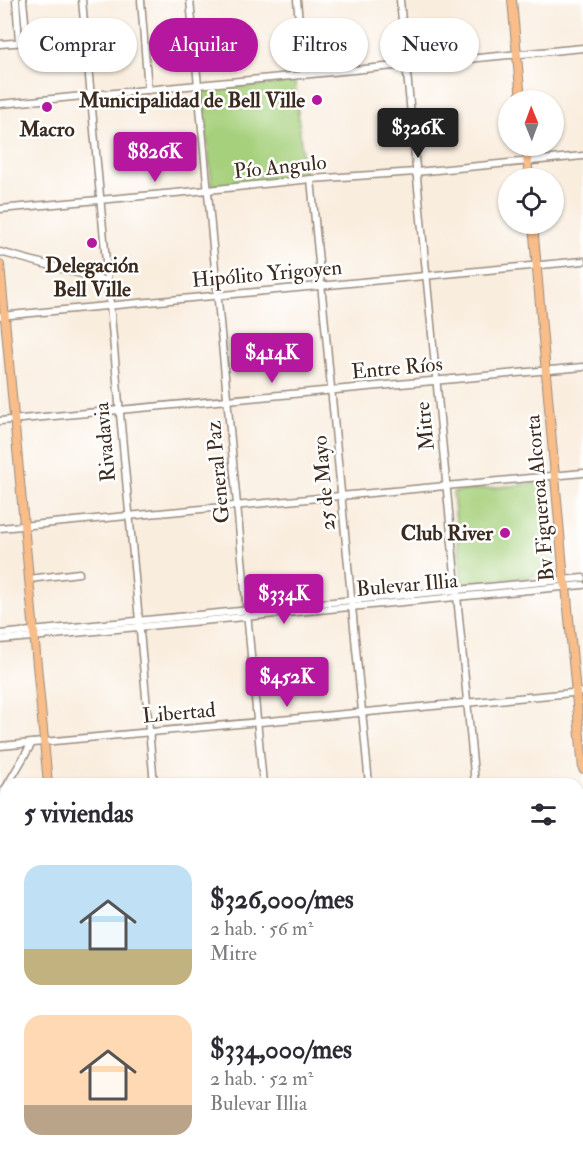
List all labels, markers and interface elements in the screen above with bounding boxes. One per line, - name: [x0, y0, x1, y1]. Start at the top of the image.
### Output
- chip: Comprar: [18, 18, 137, 72]
- chip: Alquilar: [149, 18, 258, 72]
- chip: Filtros: [270, 18, 368, 72]
- chip: Nuevo: [380, 18, 479, 72]
- place label: Municipalidad de Bell Ville: [78, 87, 305, 114]
- north arrow: [498, 90, 564, 156]
- map controls: [498, 90, 564, 234]
- marker: Municipalidad de Bell Ville: [310, 93, 324, 107]
- marker: Macro: [40, 100, 54, 114]
- pin: $326K: [376, 108, 460, 159]
- text: $326K: [391, 115, 445, 140]
- place label: Macro: [18, 116, 75, 143]
- pin: $826K: [113, 132, 197, 183]
- text: $826K: [128, 139, 182, 164]
- street label: Pío Angulo: [232, 149, 328, 185]
- button: locate: [498, 168, 564, 234]
- marker: Delegación Bell Ville: [85, 236, 99, 250]
- place label: Delegación Bell Ville: [45, 252, 139, 303]
- street label: Hipólito Yrigoyen: [191, 254, 343, 294]
- pin: $414K: [230, 333, 314, 384]
- text: $414K: [245, 340, 299, 365]
- street label: Entre Ríos: [350, 351, 444, 385]
- street label: Mitre: [409, 400, 441, 452]
- street label: Rivadavia: [88, 401, 122, 483]
- street label: Bv Figueroa Alcorta: [519, 413, 561, 582]
- street label: General Paz: [200, 420, 236, 524]
- street label: 25 de Mayo: [306, 434, 342, 532]
- place label: Club River: [401, 520, 494, 547]
- marker: Club River: [498, 526, 512, 540]
- street label: Bulevar Illia: [355, 567, 459, 603]
- pin: $334K: [242, 574, 326, 625]
- text: $334K: [258, 581, 310, 606]
- pin: $452K: [245, 657, 329, 708]
- text: $452K: [260, 664, 314, 689]
- street label: Libertad: [141, 696, 217, 730]
- text: 5 viviendas: [24, 798, 134, 830]
- icon: filters: [527, 798, 560, 831]
- text: $326,000/mes: [210, 884, 354, 916]
- icon: home: [72, 889, 144, 961]
- text: 2 hab. · 56 m²: [210, 916, 313, 941]
- text: Mitre: [210, 941, 257, 966]
- text: $334,000/mes: [210, 1034, 352, 1066]
- icon: home: [72, 1039, 144, 1111]
- text: 2 hab. · 52 m²: [210, 1066, 313, 1091]
- text: Bulevar Illia: [210, 1091, 307, 1116]

